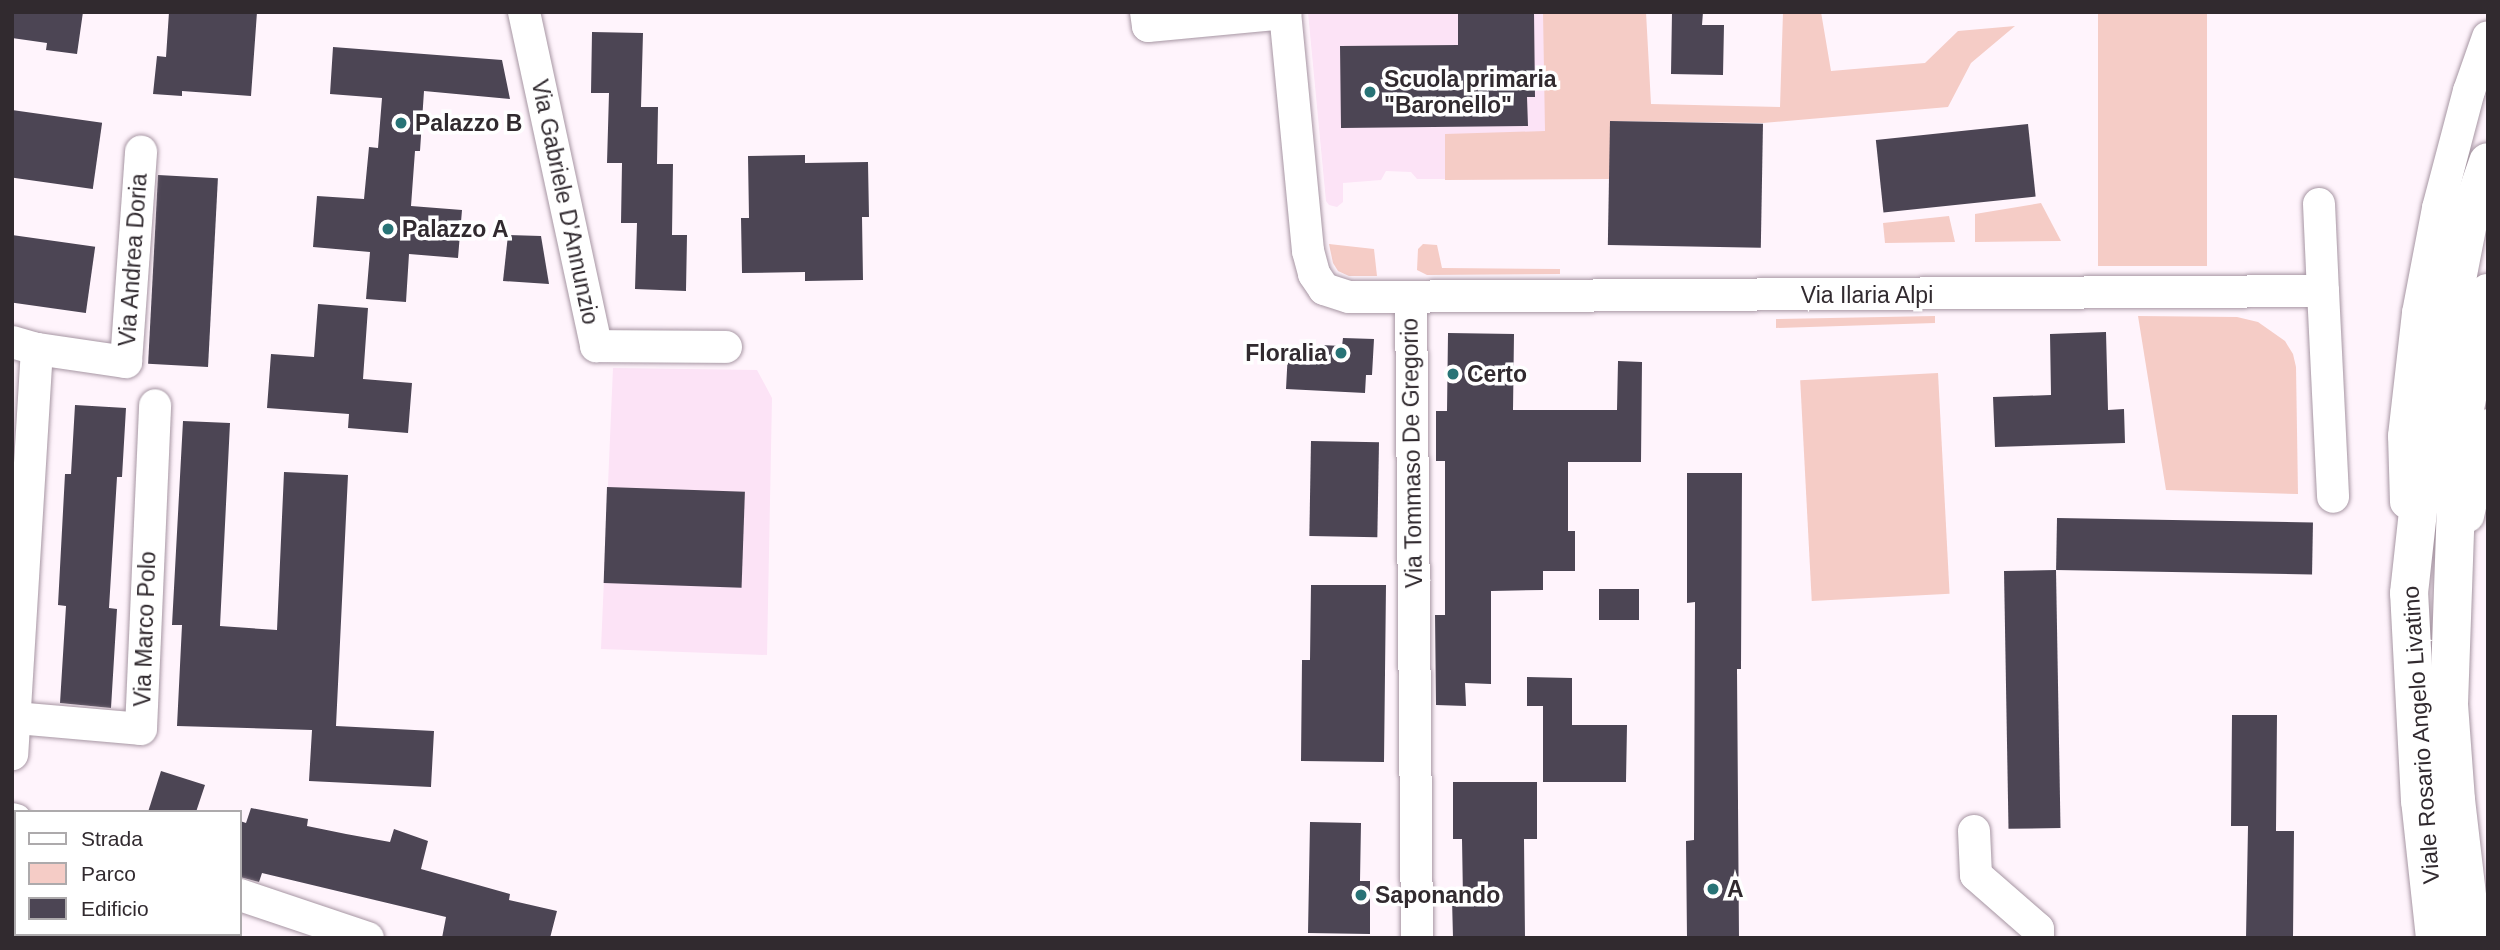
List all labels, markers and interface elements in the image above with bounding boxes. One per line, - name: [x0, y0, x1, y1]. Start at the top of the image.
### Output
- place label: Scuola primaria "Baronello": [1384, 65, 1557, 119]
- street label: Via Gabriele D'Annunzio: [526, 77, 604, 327]
- marker: Scuola primaria "Baronello": [1362, 84, 1378, 100]
- place label: Palazzo B: [415, 109, 522, 137]
- marker: Palazzo B: [393, 115, 409, 131]
- street label: Via Andrea Doria: [113, 172, 153, 348]
- place label: Palazzo A: [402, 215, 509, 243]
- marker: Palazzo A: [380, 221, 396, 237]
- street label: Via Ilaria Alpi: [1800, 281, 1934, 309]
- street label: Via Tommaso De Gregorio: [1396, 317, 1428, 589]
- place label: Floralia: [1245, 339, 1327, 367]
- marker: Floralia: [1333, 345, 1349, 361]
- place label: Certo: [1467, 360, 1527, 388]
- marker: Certo: [1445, 366, 1461, 382]
- street label: Via Marco Polo: [128, 551, 162, 707]
- street label: Viale Rosario Angelo Livatino: [2397, 584, 2445, 886]
- legend: [14, 810, 242, 936]
- text: Strada: [81, 827, 143, 850]
- text: Parco: [81, 862, 136, 885]
- place label: A: [1727, 875, 1744, 903]
- place label: Saponando: [1375, 881, 1500, 909]
- marker: A: [1705, 881, 1721, 897]
- marker: Saponando: [1353, 887, 1369, 903]
- text: Edificio: [81, 897, 149, 920]

